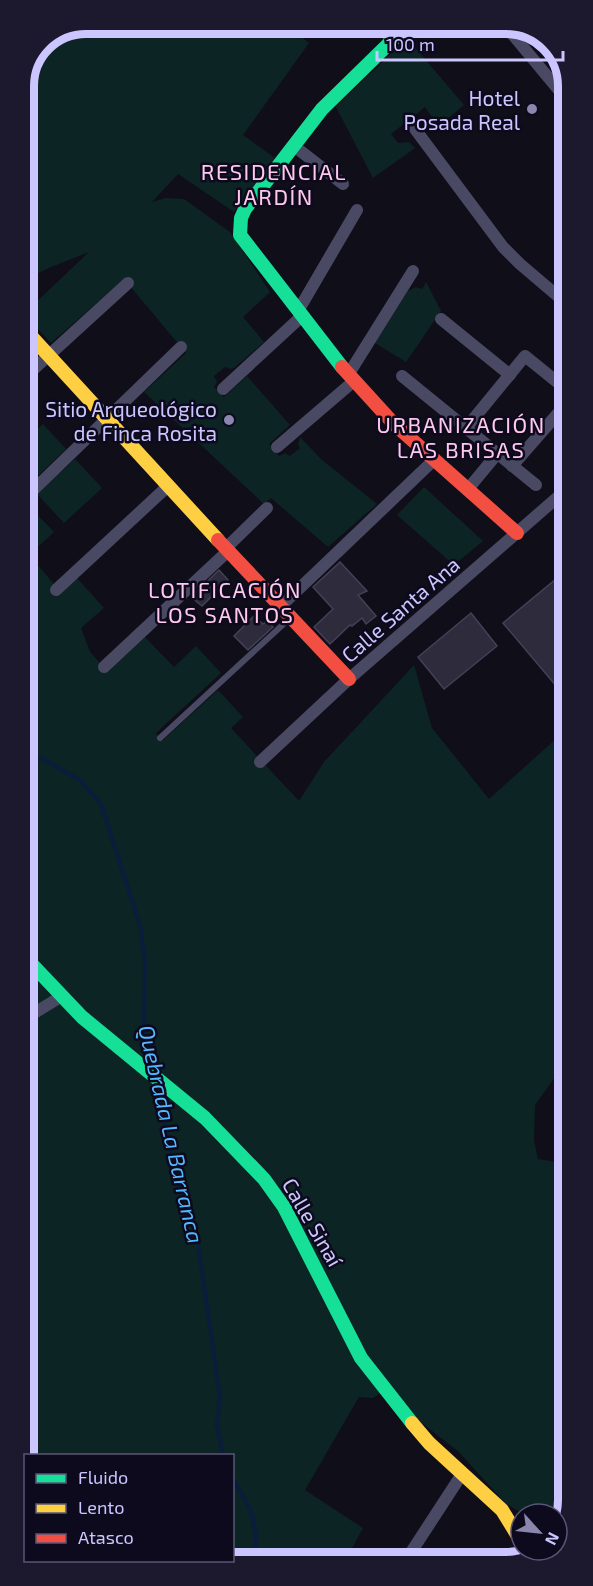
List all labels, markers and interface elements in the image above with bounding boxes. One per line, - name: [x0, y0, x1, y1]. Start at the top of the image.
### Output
- scale bar: [377, 24, 563, 62]
- text: 100 m: [386, 33, 435, 55]
- place label: Hotel Posada Real: [403, 85, 521, 134]
- marker: Hotel Posada Real: [525, 102, 539, 116]
- district label: RESIDENCIAL JARDÍN: [201, 158, 347, 209]
- place label: Sitio Arqueológico de Finca Rosita: [45, 396, 217, 445]
- district label: URBANIZACIÓN LAS BRISAS: [376, 411, 546, 462]
- marker: Sitio Arqueológico de Finca Rosita: [222, 413, 236, 427]
- street label: Calle Santa Ana: [336, 551, 464, 667]
- district label: LOTIFICACIÓN LOS SANTOS: [148, 576, 302, 627]
- water label: Quebrada La Barranca: [133, 1022, 210, 1246]
- street label: Calle Sinaí: [278, 1173, 349, 1271]
- legend: [24, 1454, 234, 1562]
- text: Fluido: [78, 1466, 128, 1488]
- text: Lento: [78, 1496, 124, 1518]
- north arrow: [509, 1502, 569, 1562]
- text: Atasco: [78, 1526, 134, 1548]
- text: N: [542, 1530, 564, 1549]

